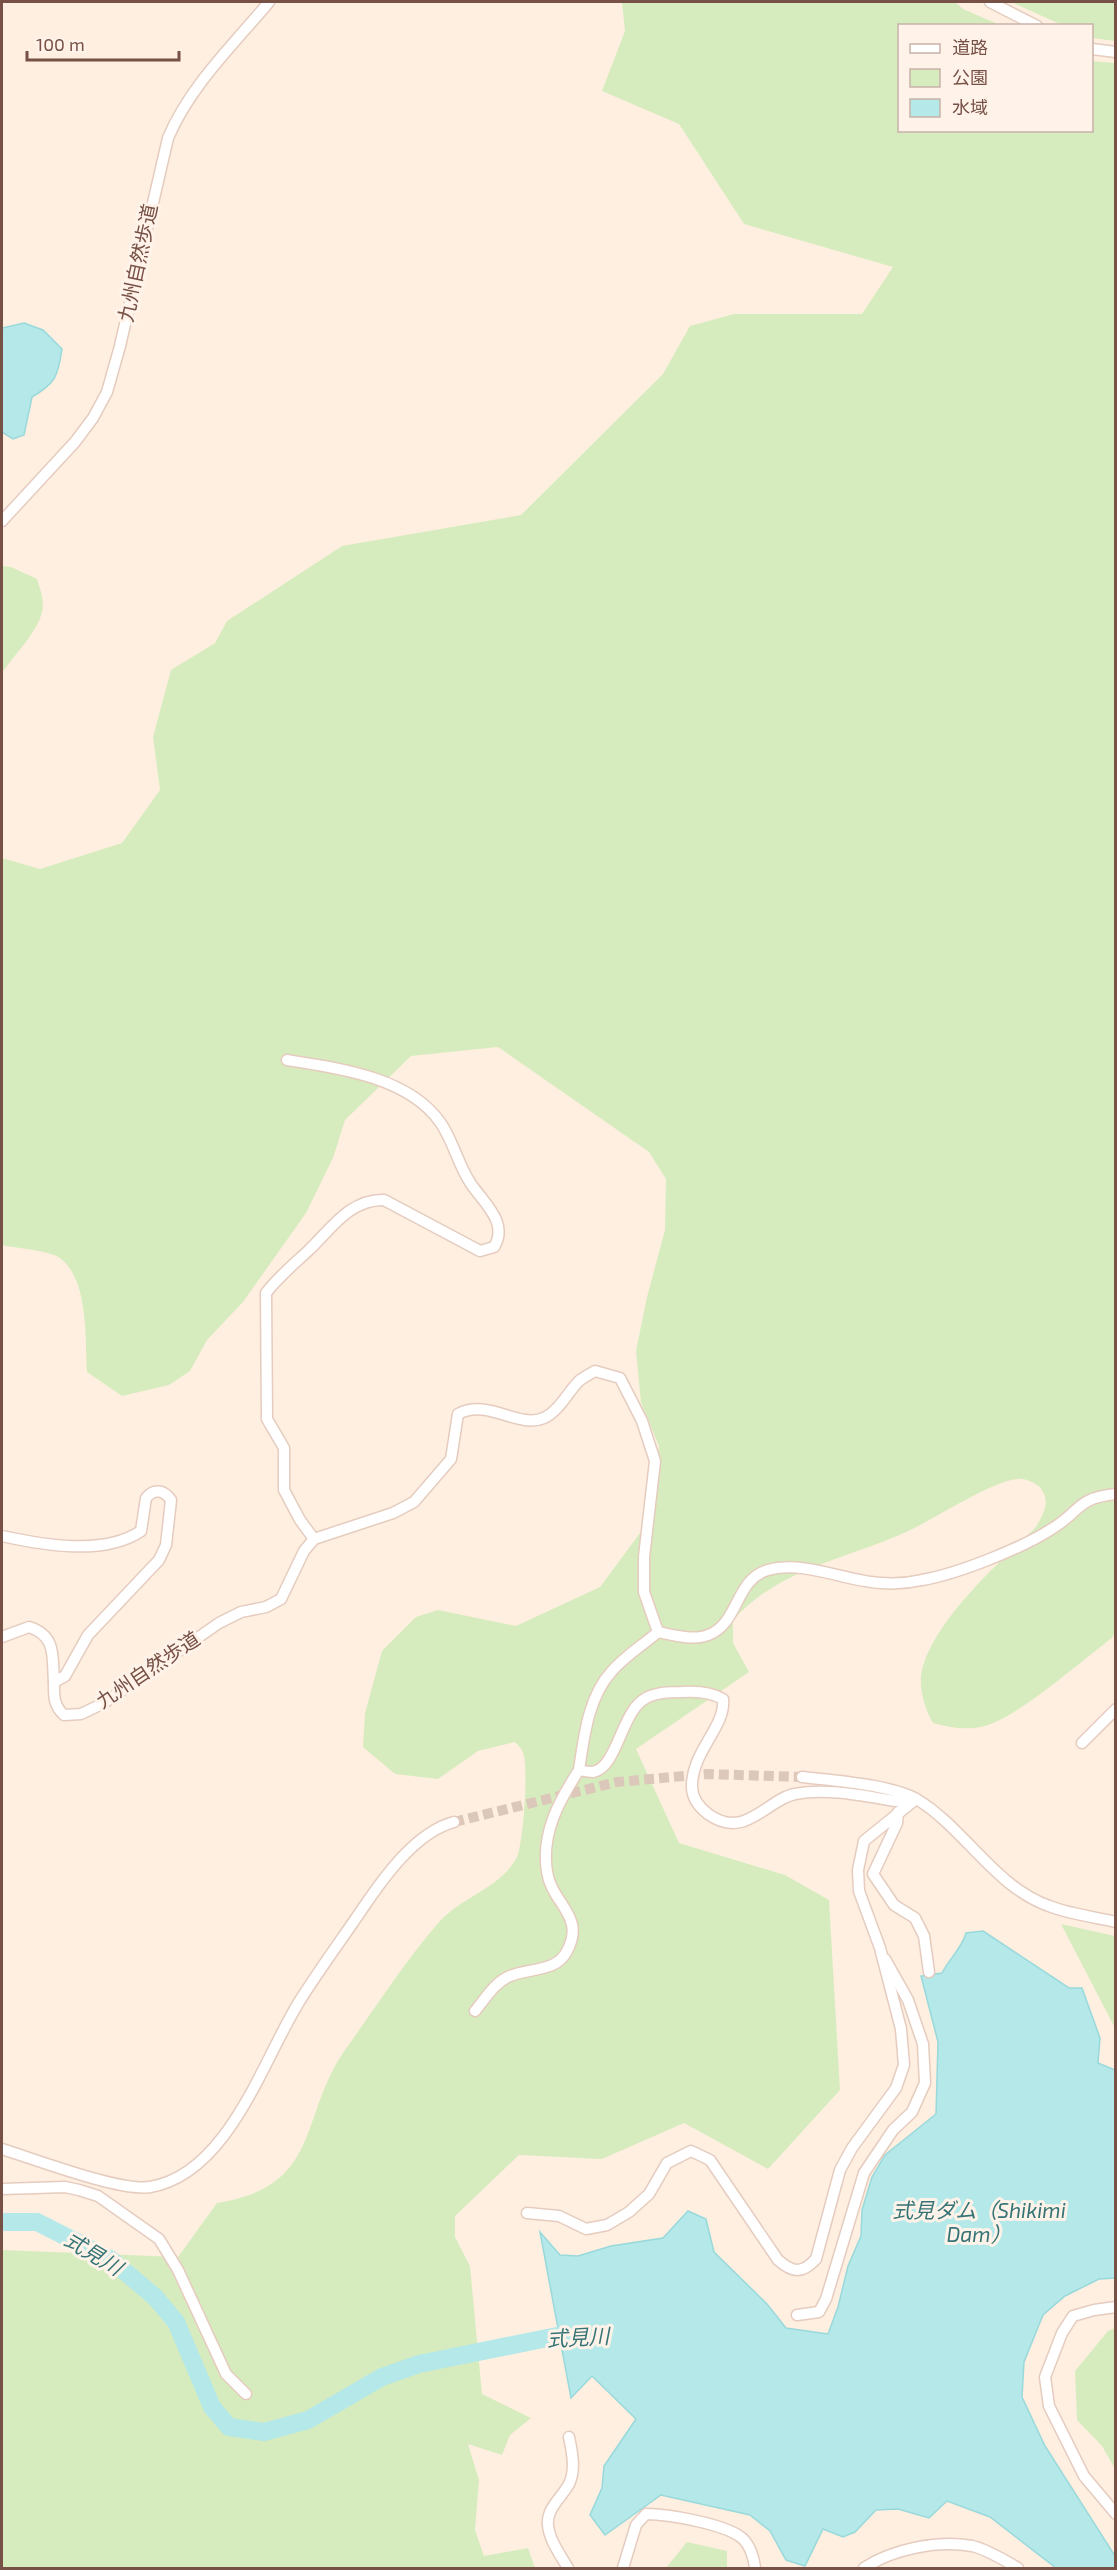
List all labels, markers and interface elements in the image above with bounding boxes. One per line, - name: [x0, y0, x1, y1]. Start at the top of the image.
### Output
- scale bar: [27, 24, 178, 62]
- legend: [898, 24, 1093, 132]
- text: 100 m: [36, 33, 85, 55]
- text: 道路: [952, 36, 988, 58]
- text: 公園: [952, 66, 988, 88]
- text: 水域: [952, 96, 988, 118]
- street label: 九州自然歩道: [113, 202, 161, 324]
- street label: 九州自然歩道: [91, 1626, 204, 1713]
- water label: 式見ダム（Shikimi Dam）: [892, 2197, 1066, 2246]
- water label: 式見川: [60, 2226, 129, 2281]
- water label: 式見川: [546, 2322, 612, 2351]

